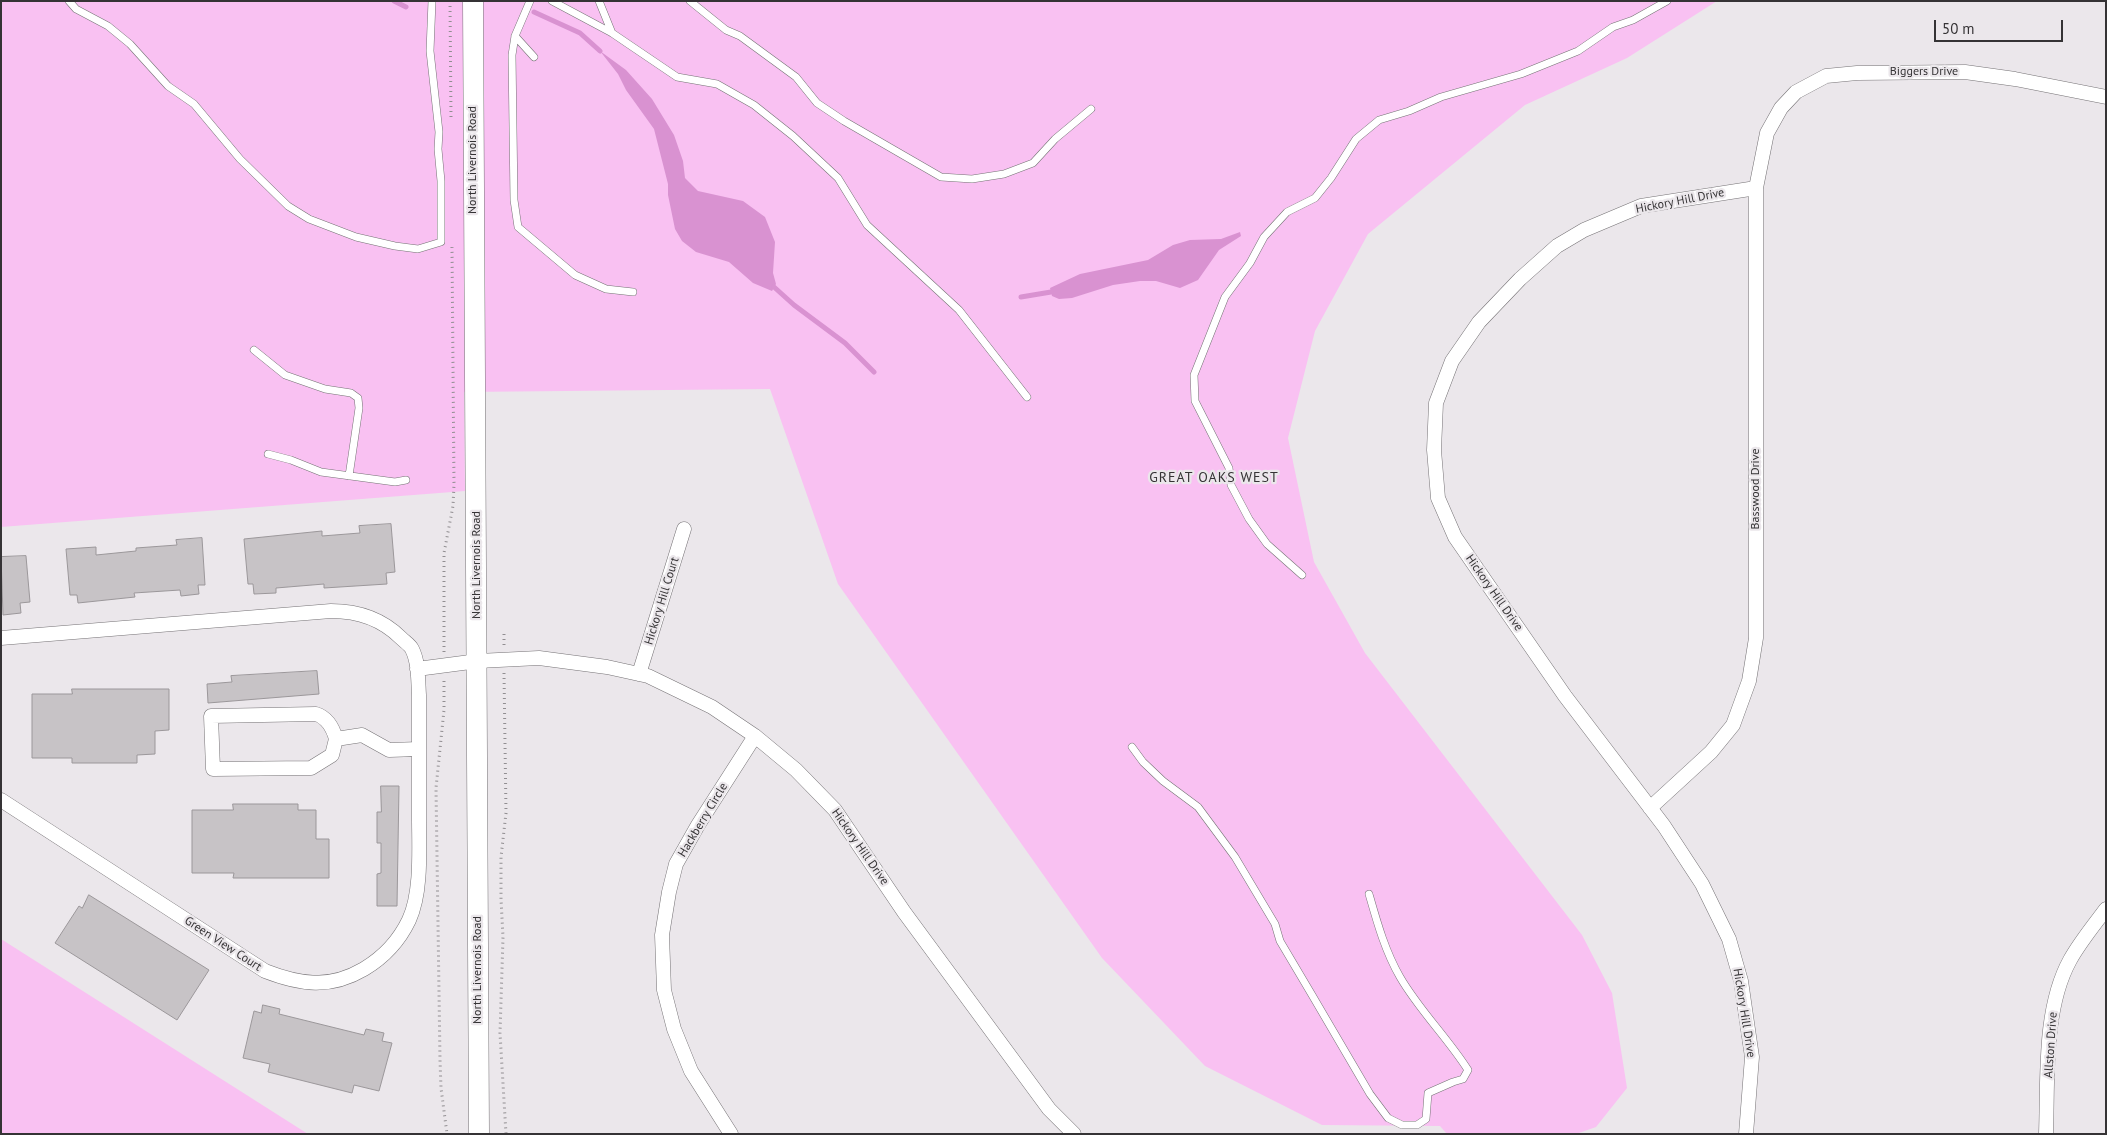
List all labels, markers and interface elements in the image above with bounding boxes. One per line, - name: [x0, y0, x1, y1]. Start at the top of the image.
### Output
- scale bar: [1937, 10, 2066, 42]
- text: 50 m: [1942, 19, 1975, 38]
- street label: Biggers Drive: [1890, 65, 1958, 79]
- street label: North Livernois Road: [466, 106, 480, 214]
- street label: Hickory Hill Drive: [1634, 185, 1726, 217]
- street label: Basswood Drive: [1749, 448, 1763, 530]
- district label: GREAT OAKS WEST: [1147, 470, 1281, 486]
- street label: North Livernois Road: [470, 511, 484, 619]
- street label: Hickory Hill Drive: [1462, 552, 1526, 634]
- street label: Hickory Hill Court: [642, 555, 682, 647]
- street label: Hackberry Circle: [675, 780, 731, 860]
- street label: Hickory Hill Drive: [828, 806, 892, 888]
- street label: Green View Court: [182, 914, 264, 974]
- street label: North Livernois Road: [471, 916, 485, 1024]
- street label: Hickory Hill Drive: [1730, 967, 1758, 1059]
- street label: Allston Drive: [2042, 1012, 2060, 1078]

